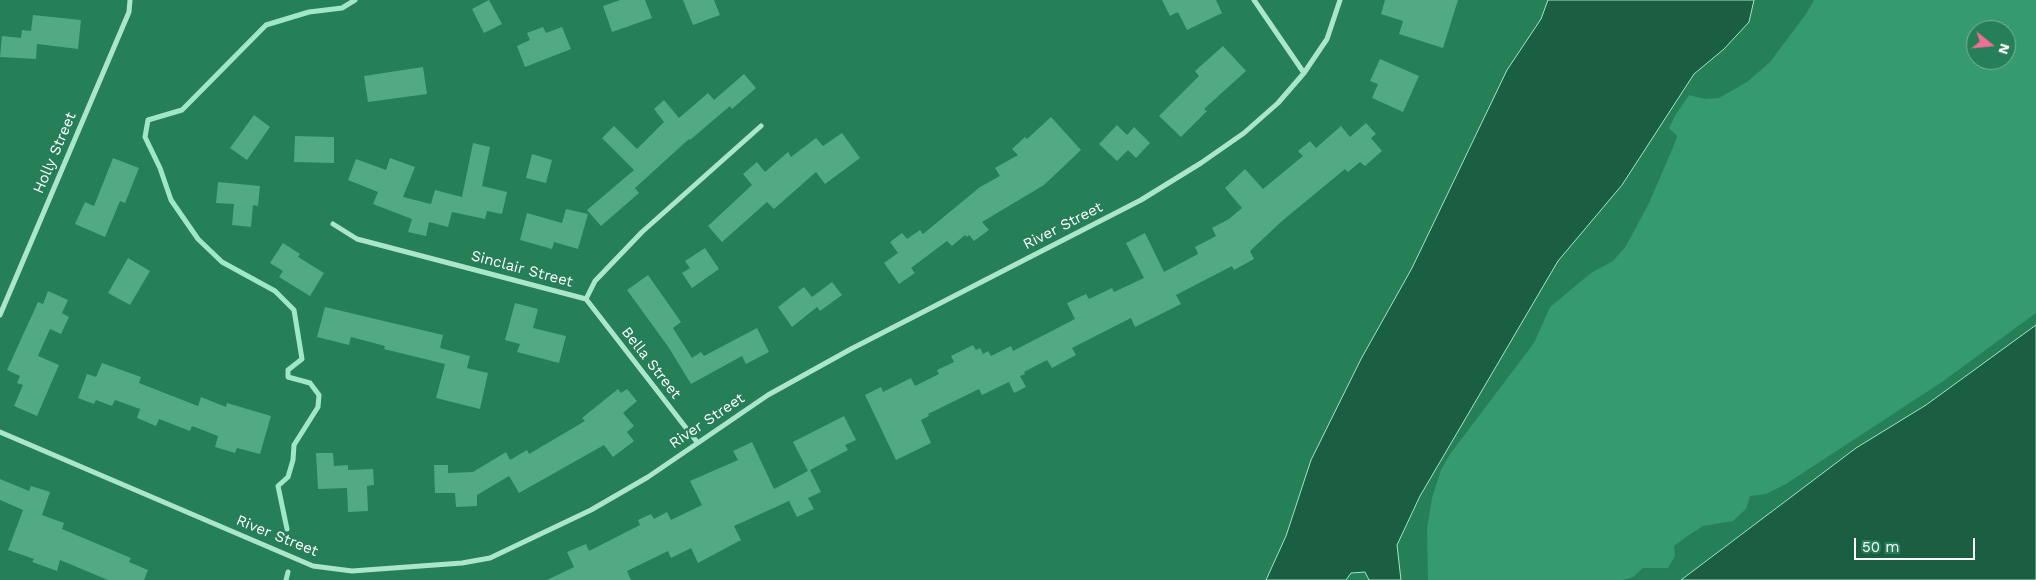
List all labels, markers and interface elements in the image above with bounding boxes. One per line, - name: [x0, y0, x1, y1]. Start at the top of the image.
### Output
- north arrow: [1966, 20, 2016, 70]
- text: N: [1995, 42, 2014, 56]
- street label: Holly Street: [30, 110, 80, 196]
- street label: River Street: [1020, 198, 1106, 254]
- street label: Sinclair Street: [469, 247, 575, 291]
- street label: Bella Street: [617, 323, 685, 403]
- street label: River Street: [666, 389, 748, 453]
- street label: River Street: [233, 511, 321, 561]
- scale bar: [1856, 528, 1977, 560]
- text: 50 m: [1862, 538, 1899, 556]

